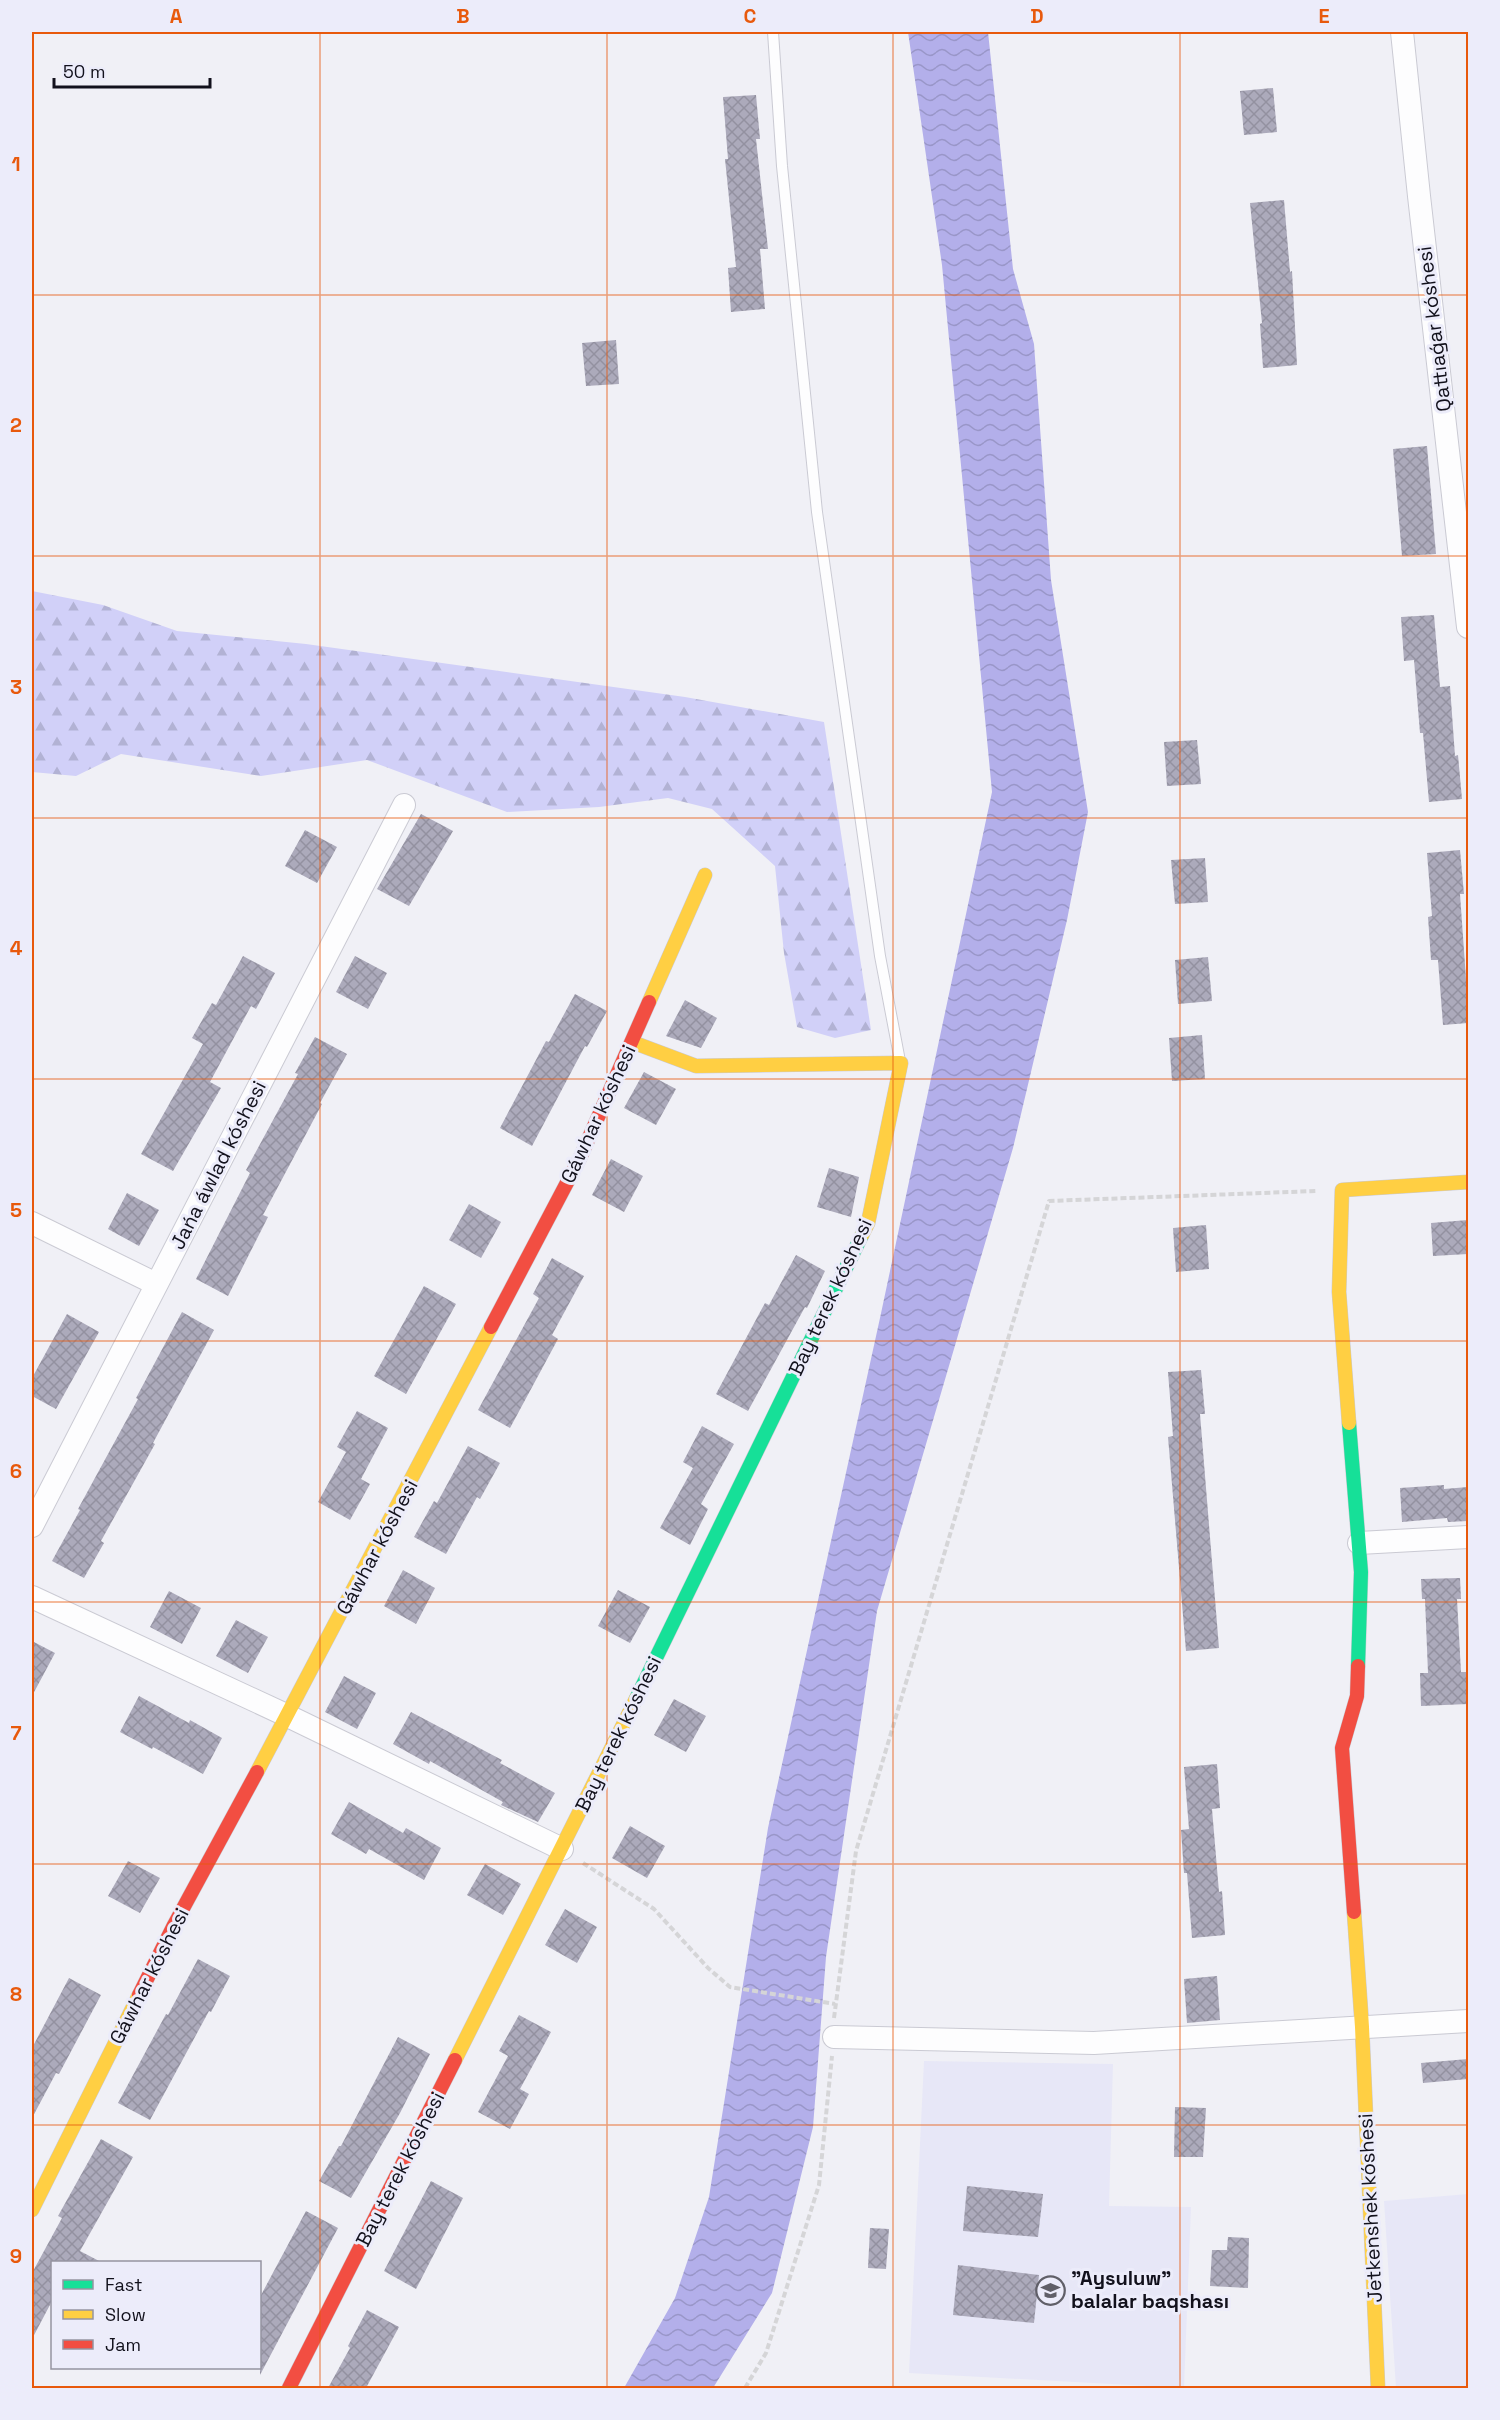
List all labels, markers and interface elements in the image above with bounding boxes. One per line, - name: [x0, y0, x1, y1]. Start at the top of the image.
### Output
- text: A: [170, 3, 183, 29]
- text: B: [456, 3, 470, 29]
- text: C: [744, 3, 757, 29]
- text: D: [1030, 3, 1044, 29]
- text: E: [1318, 3, 1330, 29]
- scale bar: [54, 51, 210, 89]
- text: 50 m: [63, 60, 105, 83]
- text: 1: [11, 151, 21, 177]
- street label: Qattıaǵar kóshesi: [1411, 245, 1457, 413]
- text: 2: [10, 412, 22, 438]
- text: 3: [10, 674, 22, 700]
- text: 4: [10, 935, 23, 961]
- street label: Gáwhar kóshesi: [555, 1041, 641, 1187]
- street label: Jańa áwlad kóshesi: [164, 1076, 272, 1254]
- text: 5: [10, 1197, 22, 1223]
- street label: Bay terek kóshesi: [782, 1214, 878, 1380]
- text: 6: [10, 1458, 22, 1484]
- street label: Gáwhar kóshesi: [330, 1475, 424, 1619]
- street label: Bay terek kóshesi: [569, 1652, 667, 1816]
- text: 7: [10, 1720, 22, 1746]
- street label: Gáwhar kóshesi: [103, 1903, 195, 2049]
- text: 8: [10, 1981, 22, 2007]
- street label: Bay terek kóshesi: [350, 2087, 450, 2251]
- street label: Jetkenshek kóshesi: [1352, 2113, 1388, 2303]
- text: 9: [10, 2243, 22, 2269]
- legend: [51, 2261, 261, 2369]
- place label: "Aysuluw" balalar baqshası: [1071, 2265, 1229, 2314]
- text: Fast: [105, 2273, 142, 2296]
- school or university icon: "Aysuluw" balalar baqshası: [1034, 2274, 1066, 2306]
- text: Slow: [105, 2303, 146, 2326]
- text: Jam: [105, 2333, 141, 2356]

